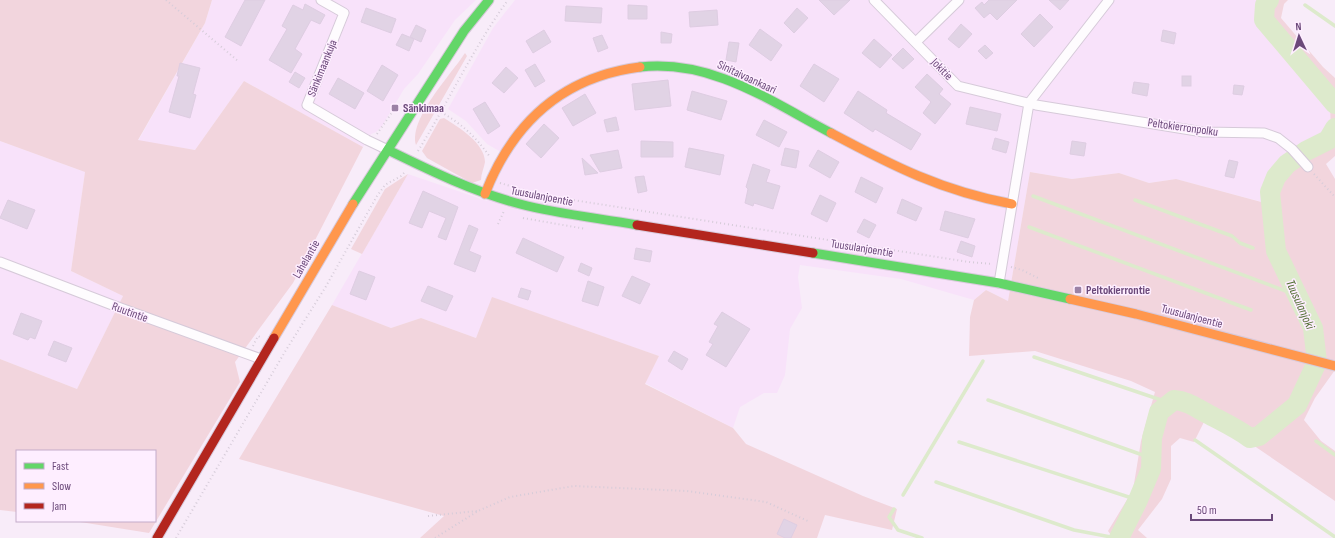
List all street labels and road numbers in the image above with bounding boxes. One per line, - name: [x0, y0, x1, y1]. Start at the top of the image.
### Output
- street label: Sänkimaankuja: [304, 37, 341, 99]
- street label: Jokitie: [927, 54, 956, 84]
- street label: Sinitaivaankaari: [715, 57, 779, 98]
- street label: Peltokierronpolku: [1147, 115, 1219, 140]
- street label: Tuusulanjoentie: [509, 183, 575, 210]
- street label: Tuusulanjoentie: [830, 236, 894, 261]
- street label: Lahelantie: [289, 237, 323, 281]
- street label: Ruutintie: [110, 299, 150, 326]
- street label: Tuusulanjoentie: [1159, 301, 1225, 332]

